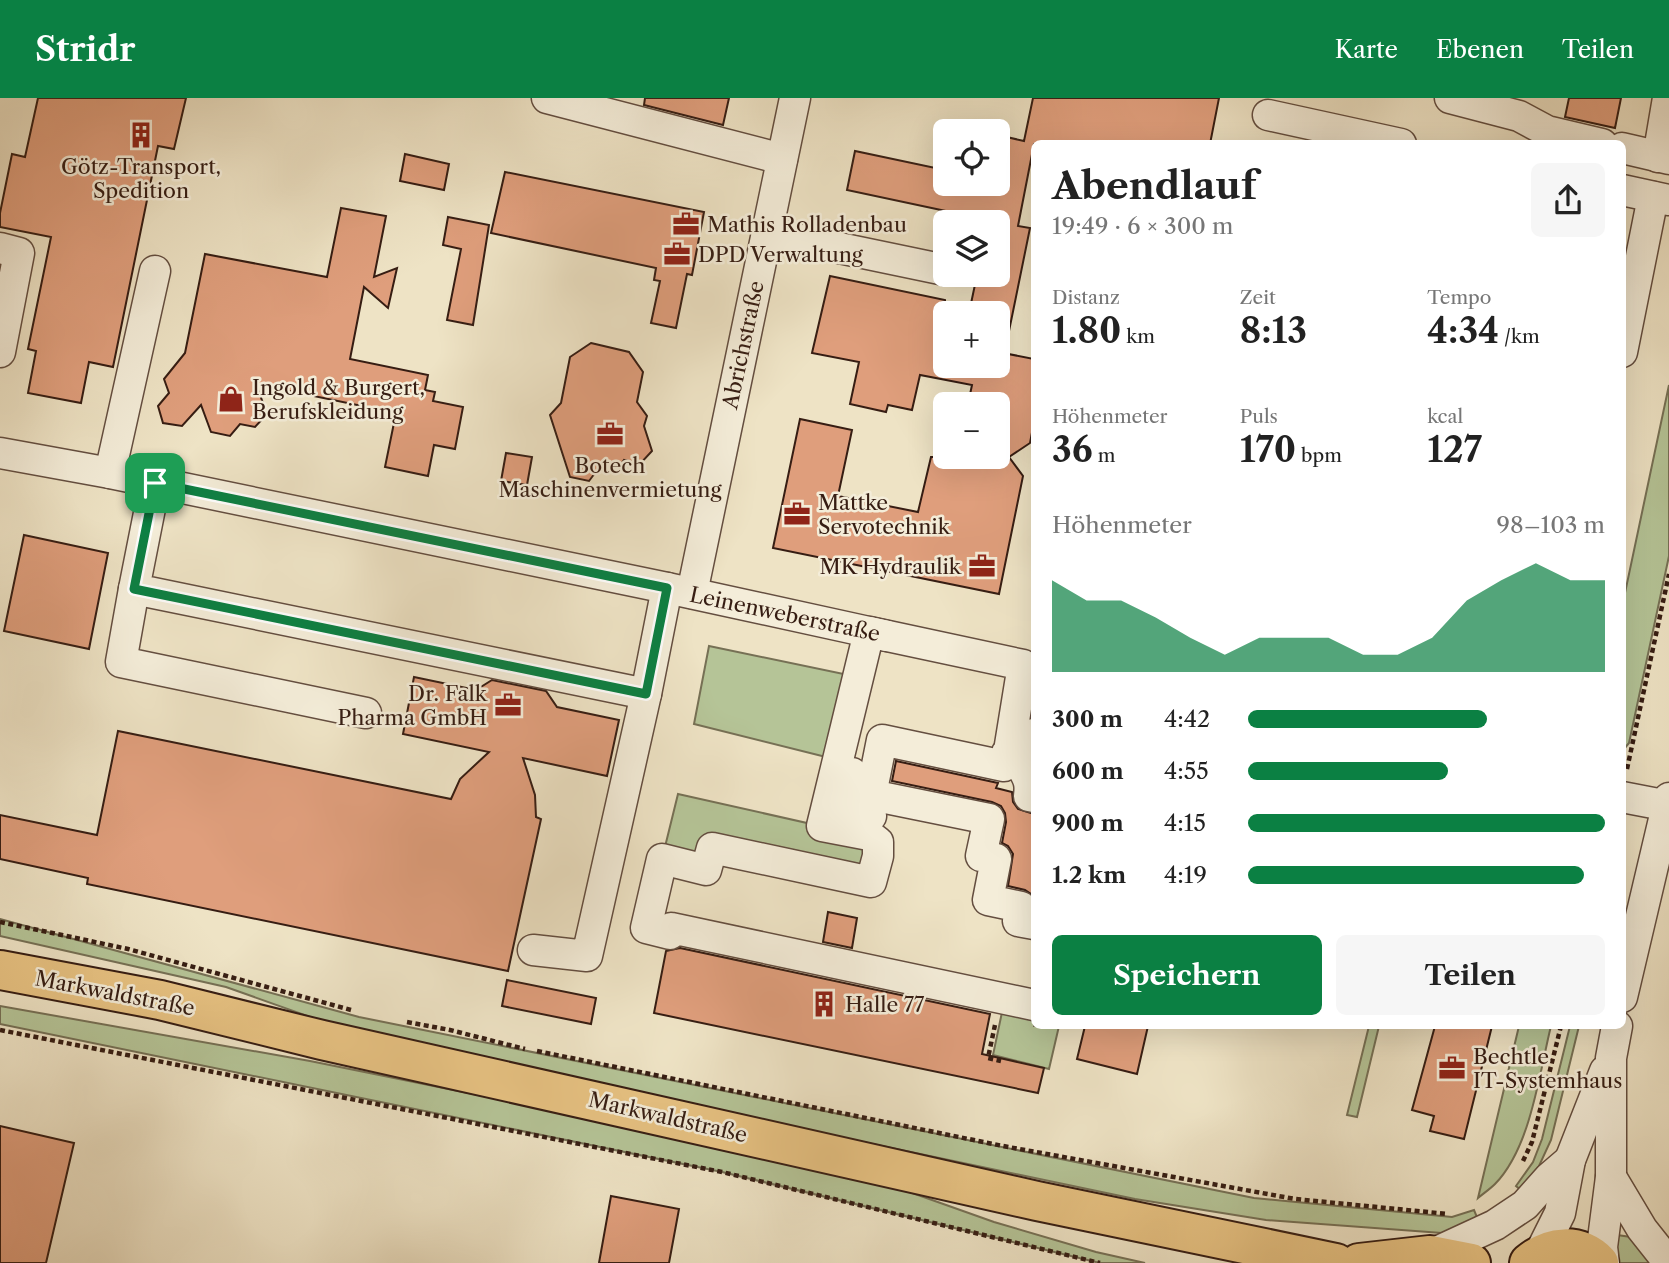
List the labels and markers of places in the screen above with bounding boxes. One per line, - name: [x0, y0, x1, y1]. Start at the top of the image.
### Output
- building icon: Götz-Transport, Spedition: [126, 120, 156, 150]
- place label: Götz-Transport, Spedition: [61, 154, 221, 203]
- office icon: Mathis Rolladenbau: [671, 209, 701, 239]
- place label: Mathis Rolladenbau: [707, 212, 907, 237]
- office icon: DPD Verwaltung: [662, 239, 692, 269]
- place label: DPD Verwaltung: [698, 242, 864, 267]
- place label: Ingold & Burgert, Berufskleidung: [252, 375, 425, 424]
- shop icon: Ingold & Burgert, Berufskleidung: [216, 384, 246, 414]
- office icon: Botech Maschinenvermietung: [595, 419, 625, 449]
- pin: [125, 453, 185, 513]
- place label: Botech Maschinenvermietung: [498, 453, 722, 502]
- place label: Mattke Servotechnik: [818, 490, 951, 539]
- office icon: Mattke Servotechnik: [782, 499, 812, 529]
- office icon: MK Hydraulik: [967, 551, 997, 581]
- place label: MK Hydraulik: [819, 554, 962, 579]
- place label: Dr. Falk Pharma GmbH: [337, 681, 488, 730]
- office icon: Dr. Falk Pharma GmbH: [493, 690, 523, 720]
- building icon: Halle 77: [809, 989, 839, 1019]
- place label: Halle 77: [845, 992, 925, 1017]
- place label: Bechtle IT-Systemhaus: [1473, 1044, 1622, 1093]
- office icon: Bechtle IT-Systemhaus: [1437, 1053, 1467, 1083]

